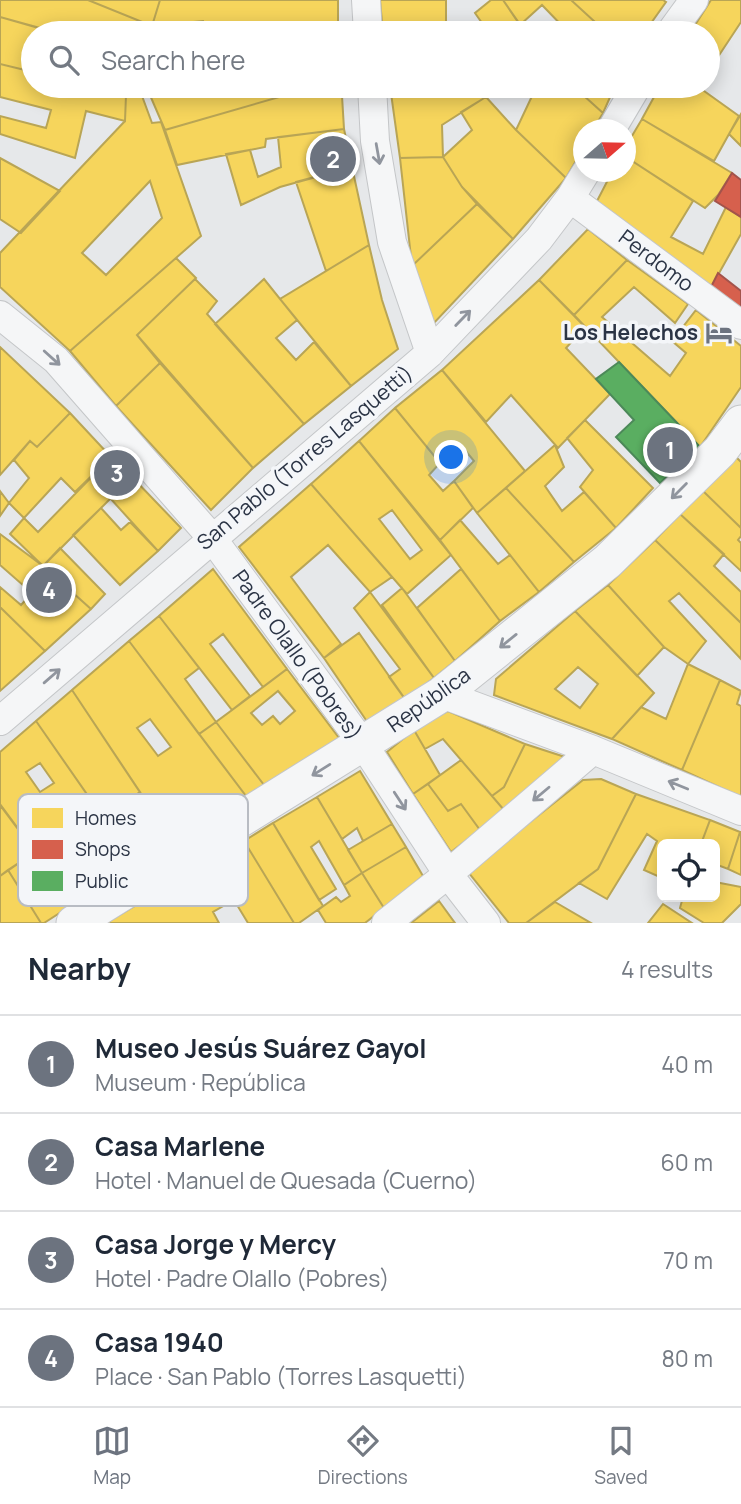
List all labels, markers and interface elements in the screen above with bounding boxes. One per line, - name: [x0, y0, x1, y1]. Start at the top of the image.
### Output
- search box: [21, 21, 720, 98]
- icon: search: [45, 41, 83, 79]
- text: Search here: [101, 42, 246, 78]
- north arrow: [573, 119, 636, 182]
- pin: 2: [310, 133, 356, 185]
- one-way arrow: [371, 142, 385, 165]
- street label: Perdomo: [613, 223, 700, 298]
- one-way arrow: [455, 310, 472, 327]
- place label: Los Helechos: [563, 318, 698, 346]
- hotel icon: Los Helechos: [704, 318, 734, 348]
- one-way arrow: [43, 350, 61, 366]
- street label: San Pablo (Torres Lasquetti): [190, 359, 418, 556]
- pin: 1: [647, 424, 693, 476]
- your location: [434, 440, 468, 474]
- pin: 3: [94, 447, 140, 499]
- one-way arrow: [670, 483, 687, 500]
- pin: 4: [26, 564, 72, 616]
- street label: Padre Olallo (Pobres): [227, 564, 369, 745]
- one-way arrow: [500, 634, 518, 649]
- street label: República: [381, 660, 476, 738]
- one-way arrow: [42, 669, 60, 685]
- one-way arrow: [311, 764, 331, 778]
- one-way arrow: [668, 777, 689, 790]
- one-way arrow: [533, 786, 551, 802]
- one-way arrow: [393, 791, 407, 810]
- legend: [18, 794, 248, 906]
- text: Homes: [75, 805, 136, 831]
- text: Shops: [75, 836, 130, 862]
- map controls: [657, 839, 720, 902]
- button: locate: [657, 839, 720, 902]
- text: Public: [75, 868, 128, 894]
- text: Nearby: [28, 948, 131, 989]
- text: 4 results: [621, 953, 713, 985]
- text: Museo Jesús Suárez Gayol: [95, 1030, 427, 1066]
- text: 1: [46, 1048, 56, 1080]
- text: 40 m: [661, 1048, 713, 1080]
- text: Museum · República: [95, 1066, 306, 1098]
- text: Casa Marlene: [95, 1128, 265, 1164]
- text: 2: [44, 1146, 58, 1178]
- text: 60 m: [661, 1146, 713, 1178]
- text: Hotel · Manuel de Quesada (Cuerno): [95, 1164, 477, 1196]
- text: Casa Jorge y Mercy: [95, 1226, 336, 1262]
- text: 3: [44, 1244, 58, 1276]
- text: 70 m: [663, 1244, 713, 1276]
- text: Hotel · Padre Olallo (Pobres): [95, 1262, 390, 1294]
- text: Casa 1940: [95, 1324, 224, 1360]
- text: 4: [44, 1342, 58, 1374]
- text: 80 m: [662, 1342, 713, 1374]
- text: Place · San Pablo (Torres Lasquetti): [95, 1360, 467, 1392]
- tab: Map: [93, 1422, 131, 1490]
- tab: Directions: [318, 1422, 408, 1490]
- tab: Saved: [594, 1422, 648, 1490]

